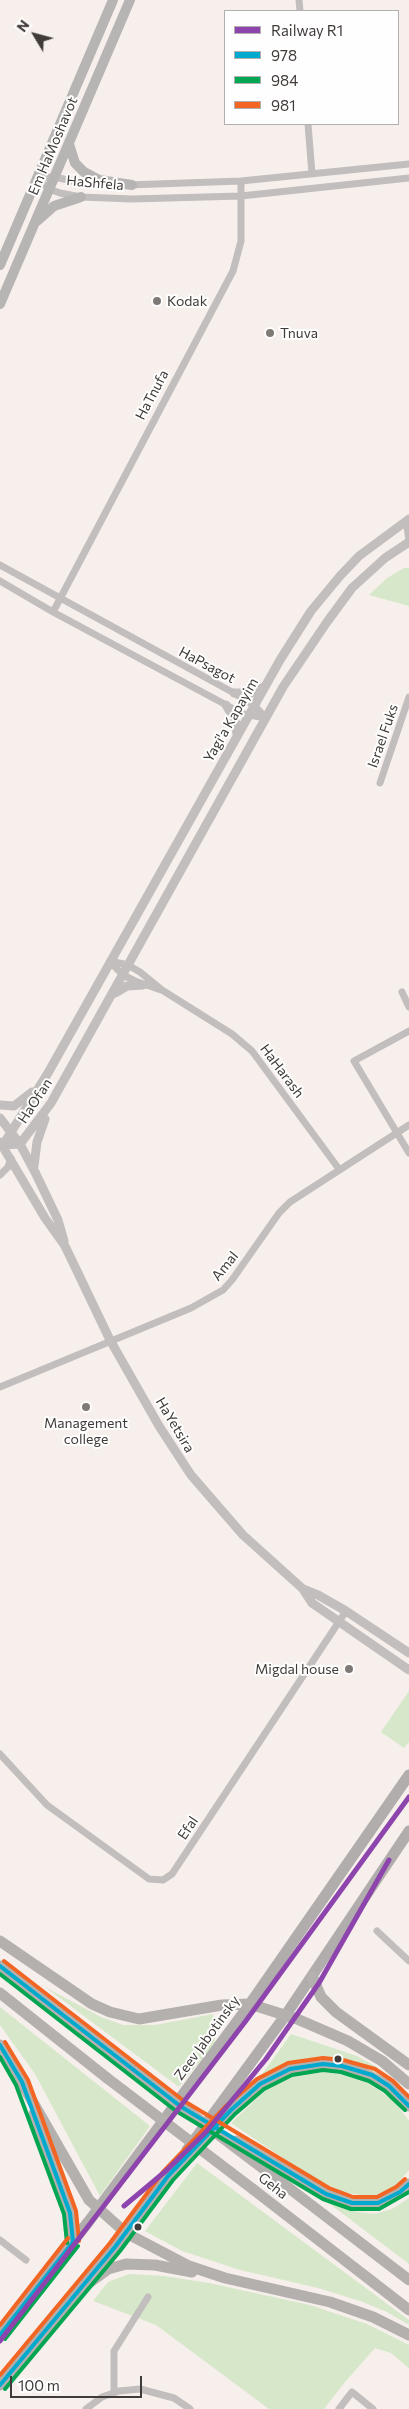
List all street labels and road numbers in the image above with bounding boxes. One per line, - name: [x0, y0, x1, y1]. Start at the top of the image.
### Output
- street label: Em HaMoshavot: [25, 94, 81, 198]
- street label: HaShfela: [66, 172, 124, 194]
- street label: HaTnufa: [132, 367, 172, 423]
- street label: HaPsagot: [176, 643, 238, 687]
- street label: Yagi'a Kapayim: [200, 675, 262, 765]
- street label: Israel Fuks: [364, 702, 402, 770]
- street label: HaHarash: [256, 1041, 308, 1101]
- street label: HaOfan: [14, 1075, 56, 1127]
- street label: Amal: [208, 1248, 242, 1284]
- street label: HaYetsira: [152, 1394, 198, 1456]
- street label: Efal: [174, 1813, 202, 1843]
- street label: Zeev Jabotinsky: [171, 1992, 243, 2084]
- street label: Geha: [255, 2169, 291, 2203]

